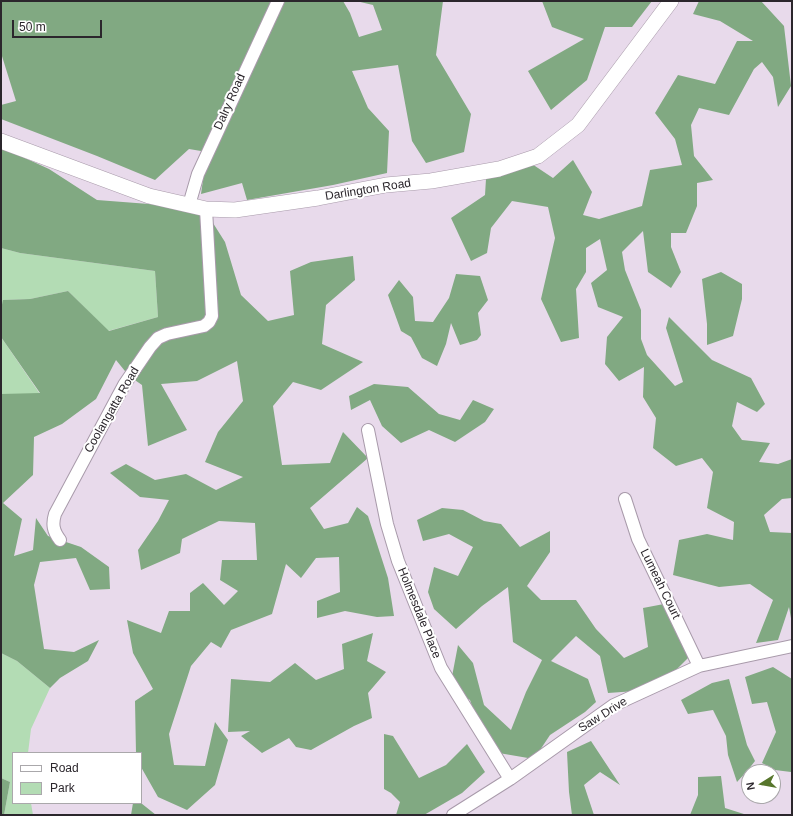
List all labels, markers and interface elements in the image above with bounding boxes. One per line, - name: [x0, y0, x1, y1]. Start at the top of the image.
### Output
- scale bar: [14, 12, 104, 38]
- text: 50 m: [19, 20, 46, 34]
- street label: Dalry Road: [211, 72, 249, 132]
- street label: Darlington Road: [324, 176, 412, 204]
- street label: Coolangatta Road: [82, 365, 142, 455]
- street label: Lumeah Court: [637, 547, 683, 621]
- street label: Holmesdale Place: [394, 565, 444, 661]
- street label: Saw Drive: [576, 694, 630, 736]
- legend: [12, 752, 142, 804]
- text: Road: [50, 761, 79, 775]
- north arrow: [741, 764, 781, 804]
- text: Park: [50, 781, 75, 795]
- text: N: [744, 781, 757, 791]

